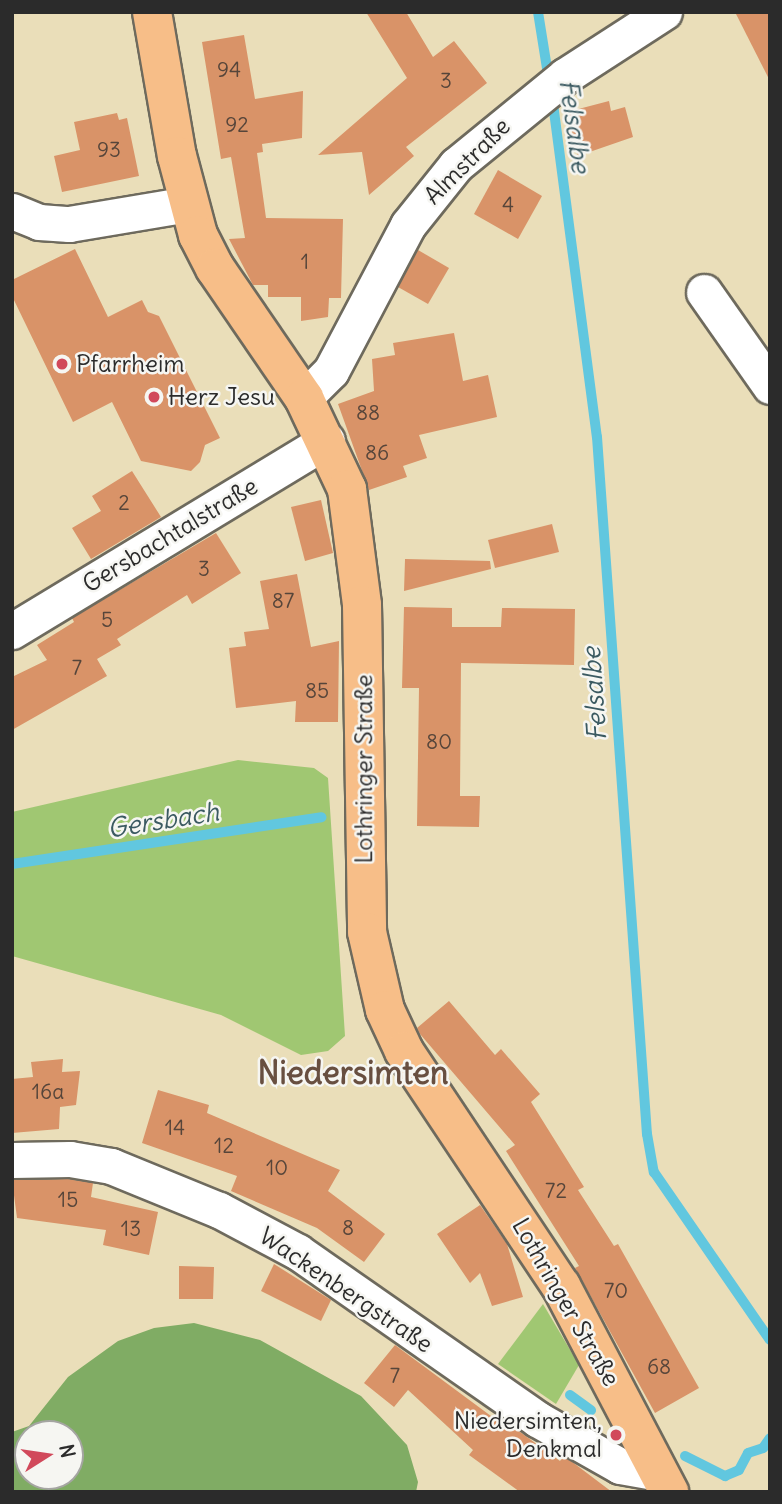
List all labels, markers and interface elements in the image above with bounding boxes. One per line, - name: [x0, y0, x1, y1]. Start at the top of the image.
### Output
- house number: 94: [217, 57, 241, 83]
- house number: 3: [440, 68, 452, 94]
- water label: Felsalbe: [553, 77, 597, 175]
- house number: 92: [225, 112, 249, 138]
- street label: Almstraße: [418, 112, 516, 210]
- house number: 93: [97, 137, 121, 163]
- house number: 4: [502, 192, 514, 218]
- house number: 1: [301, 249, 309, 275]
- place label: Pfarrheim: [76, 350, 184, 378]
- marker: Pfarrheim: [54, 356, 70, 372]
- place label: Herz Jesu: [168, 383, 275, 411]
- marker: Herz Jesu: [146, 389, 162, 405]
- house number: 88: [356, 400, 380, 426]
- house number: 86: [365, 440, 389, 466]
- street label: Gersbachtalstraße: [77, 471, 263, 599]
- house number: 2: [118, 490, 130, 516]
- house number: 3: [198, 556, 210, 582]
- house number: 87: [272, 588, 294, 614]
- house number: 5: [101, 607, 113, 633]
- water label: Felsalbe: [575, 646, 613, 742]
- house number: 7: [72, 655, 82, 681]
- street label: Lothringer Straße: [350, 674, 378, 864]
- house number: 85: [305, 678, 329, 704]
- house number: 80: [426, 729, 452, 755]
- water label: Gersbach: [105, 796, 221, 844]
- district label: Niedersimten: [257, 1054, 449, 1092]
- house number: 16a: [32, 1079, 64, 1105]
- house number: 14: [165, 1115, 185, 1141]
- house number: 12: [214, 1133, 234, 1159]
- house number: 10: [266, 1155, 288, 1181]
- house number: 72: [545, 1178, 567, 1204]
- house number: 15: [58, 1187, 78, 1213]
- street label: Lothringer Straße: [506, 1213, 626, 1391]
- house number: 8: [342, 1215, 354, 1241]
- house number: 13: [121, 1216, 141, 1242]
- street label: Wackenbergstraße: [254, 1221, 438, 1359]
- house number: 70: [604, 1278, 628, 1304]
- house number: 68: [647, 1354, 671, 1380]
- house number: 7: [390, 1363, 400, 1389]
- place label: Niedersimten, Denkmal: [454, 1407, 602, 1463]
- north arrow: [14, 1420, 84, 1490]
- marker: Niedersimten, Denkmal: [608, 1427, 624, 1443]
- text: N: [54, 1442, 81, 1460]

